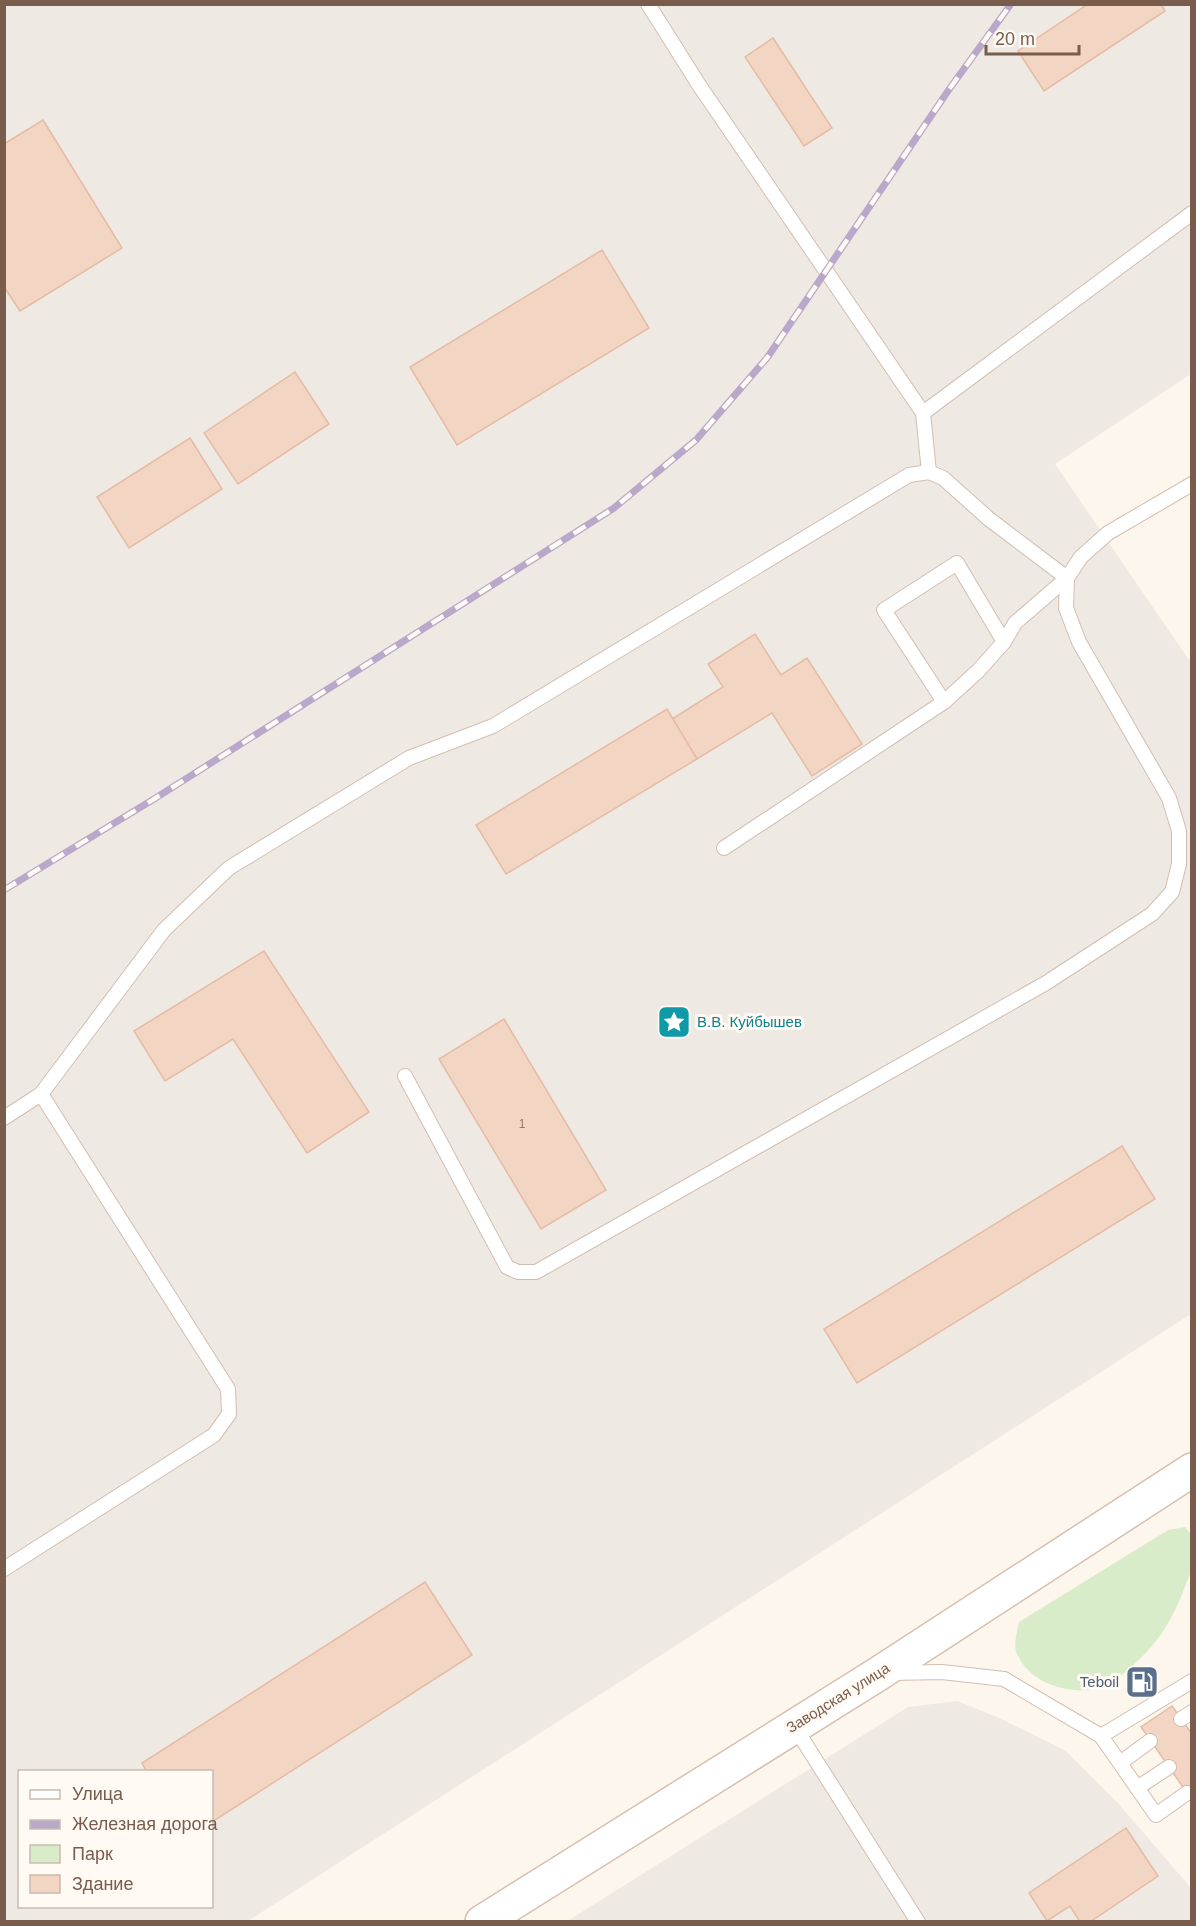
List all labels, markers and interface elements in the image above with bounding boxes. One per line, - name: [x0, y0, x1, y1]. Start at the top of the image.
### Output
- scale bar: [986, 18, 1079, 56]
- text: 20 m: [995, 29, 1035, 49]
- place icon: В.В. Куйбышев: [656, 1004, 692, 1040]
- place label: В.В. Куйбышев: [697, 1013, 802, 1030]
- house number: 1: [519, 1117, 526, 1131]
- street label: Заводская улица: [783, 1659, 893, 1736]
- fuel station icon: Teboil: [1124, 1664, 1160, 1700]
- place label: Teboil: [1080, 1673, 1119, 1690]
- legend: [18, 1770, 213, 1908]
- text: Улица: [72, 1784, 124, 1804]
- text: Железная дорога: [72, 1814, 219, 1834]
- text: Парк: [72, 1844, 113, 1864]
- text: Здание: [72, 1874, 133, 1894]

